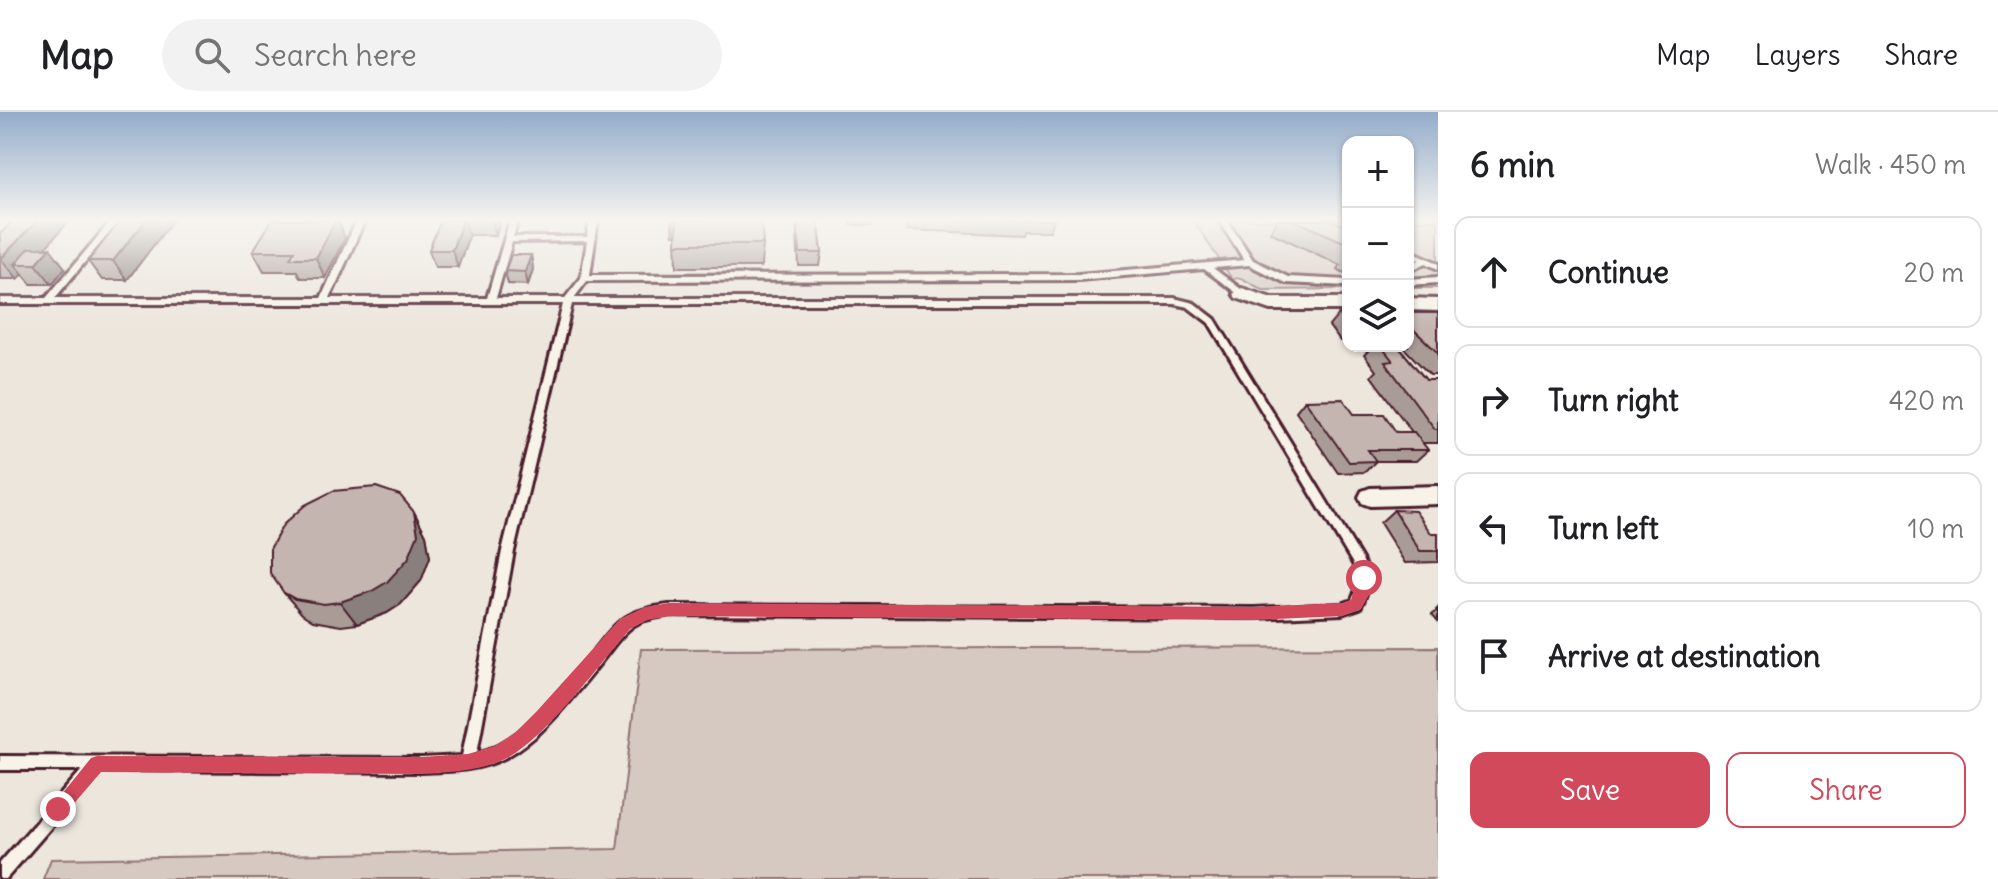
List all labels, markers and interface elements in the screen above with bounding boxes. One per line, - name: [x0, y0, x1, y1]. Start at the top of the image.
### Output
- search box: [162, 19, 722, 91]
- text: Map: [40, 32, 114, 79]
- icon: search: [190, 33, 234, 77]
- text: Search here: [254, 36, 417, 74]
- text: Map: [1656, 37, 1711, 73]
- text: Layers: [1755, 37, 1841, 73]
- text: Share: [1885, 37, 1958, 73]
- map controls: [1342, 136, 1414, 352]
- button: +: [1342, 136, 1414, 208]
- text: 6 min: [1470, 143, 1555, 186]
- text: Walk · 450 m: [1815, 148, 1966, 181]
- button: −: [1342, 208, 1414, 280]
- icon: ahead: [1472, 250, 1516, 294]
- text: Continue: [1548, 253, 1669, 291]
- text: 20 m: [1904, 256, 1964, 289]
- button: layers: [1342, 280, 1414, 352]
- icon: right: [1472, 378, 1516, 422]
- text: Turn right: [1548, 381, 1679, 419]
- text: 420 m: [1889, 384, 1964, 417]
- icon: left: [1472, 506, 1516, 550]
- text: Turn left: [1548, 509, 1659, 547]
- text: 10 m: [1908, 512, 1964, 545]
- route start: [1346, 560, 1382, 596]
- icon: arrive: [1472, 634, 1516, 678]
- text: Arrive at destination: [1548, 637, 1820, 675]
- button: Save: [1470, 752, 1710, 828]
- button: Share: [1726, 752, 1966, 828]
- route end: [40, 791, 76, 827]

